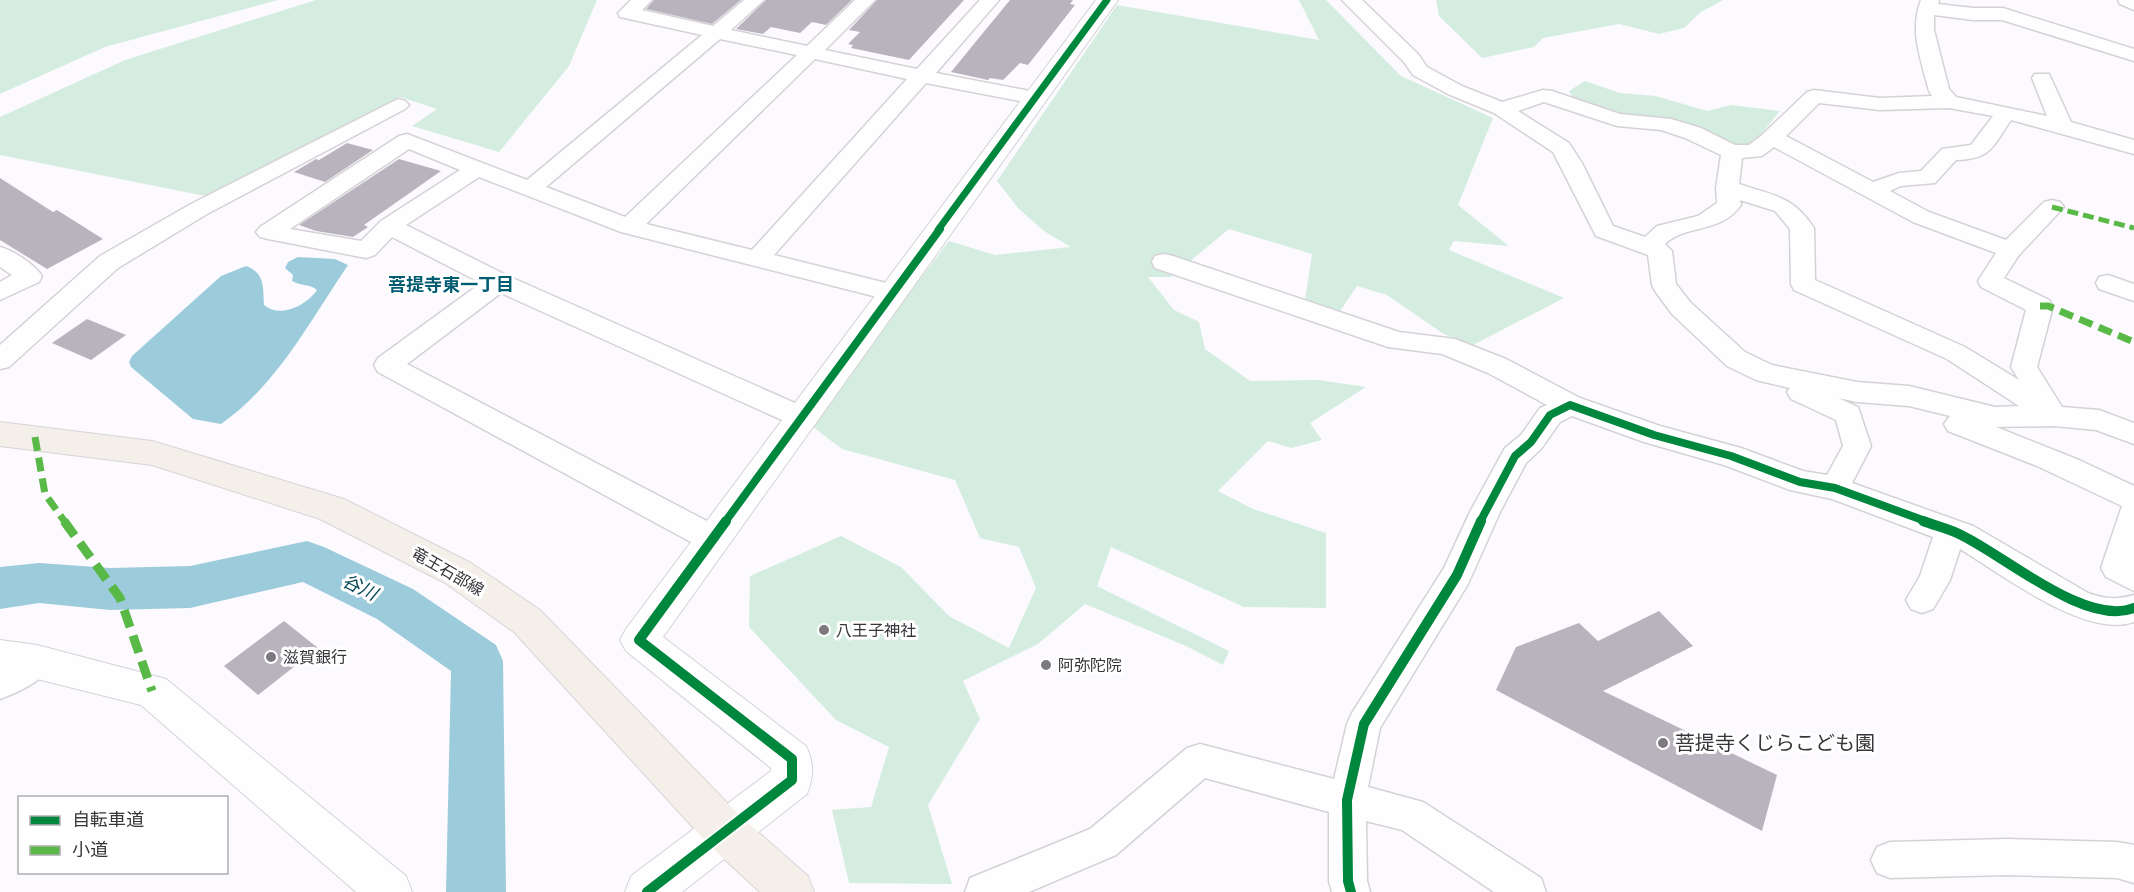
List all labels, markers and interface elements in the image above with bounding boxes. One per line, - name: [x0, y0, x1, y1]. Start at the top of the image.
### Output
- district label: 菩提寺東一丁目: [388, 274, 514, 295]
- street label: 竜王石部線: [408, 542, 488, 600]
- water label: 谷川: [339, 570, 383, 605]
- place label: 八王子神社: [836, 620, 916, 640]
- marker: 八王子神社: [817, 623, 831, 637]
- place label: 滋賀銀行: [283, 647, 347, 667]
- marker: 滋賀銀行: [264, 650, 278, 664]
- place label: 阿弥陀院: [1058, 655, 1122, 675]
- marker: 阿弥陀院: [1039, 658, 1053, 672]
- place label: 菩提寺くじらこども園: [1675, 731, 1875, 755]
- marker: 菩提寺くじらこども園: [1656, 736, 1670, 750]
- legend: [18, 796, 228, 874]
- text: 自転車道: [72, 809, 144, 830]
- text: 小道: [72, 839, 108, 860]

